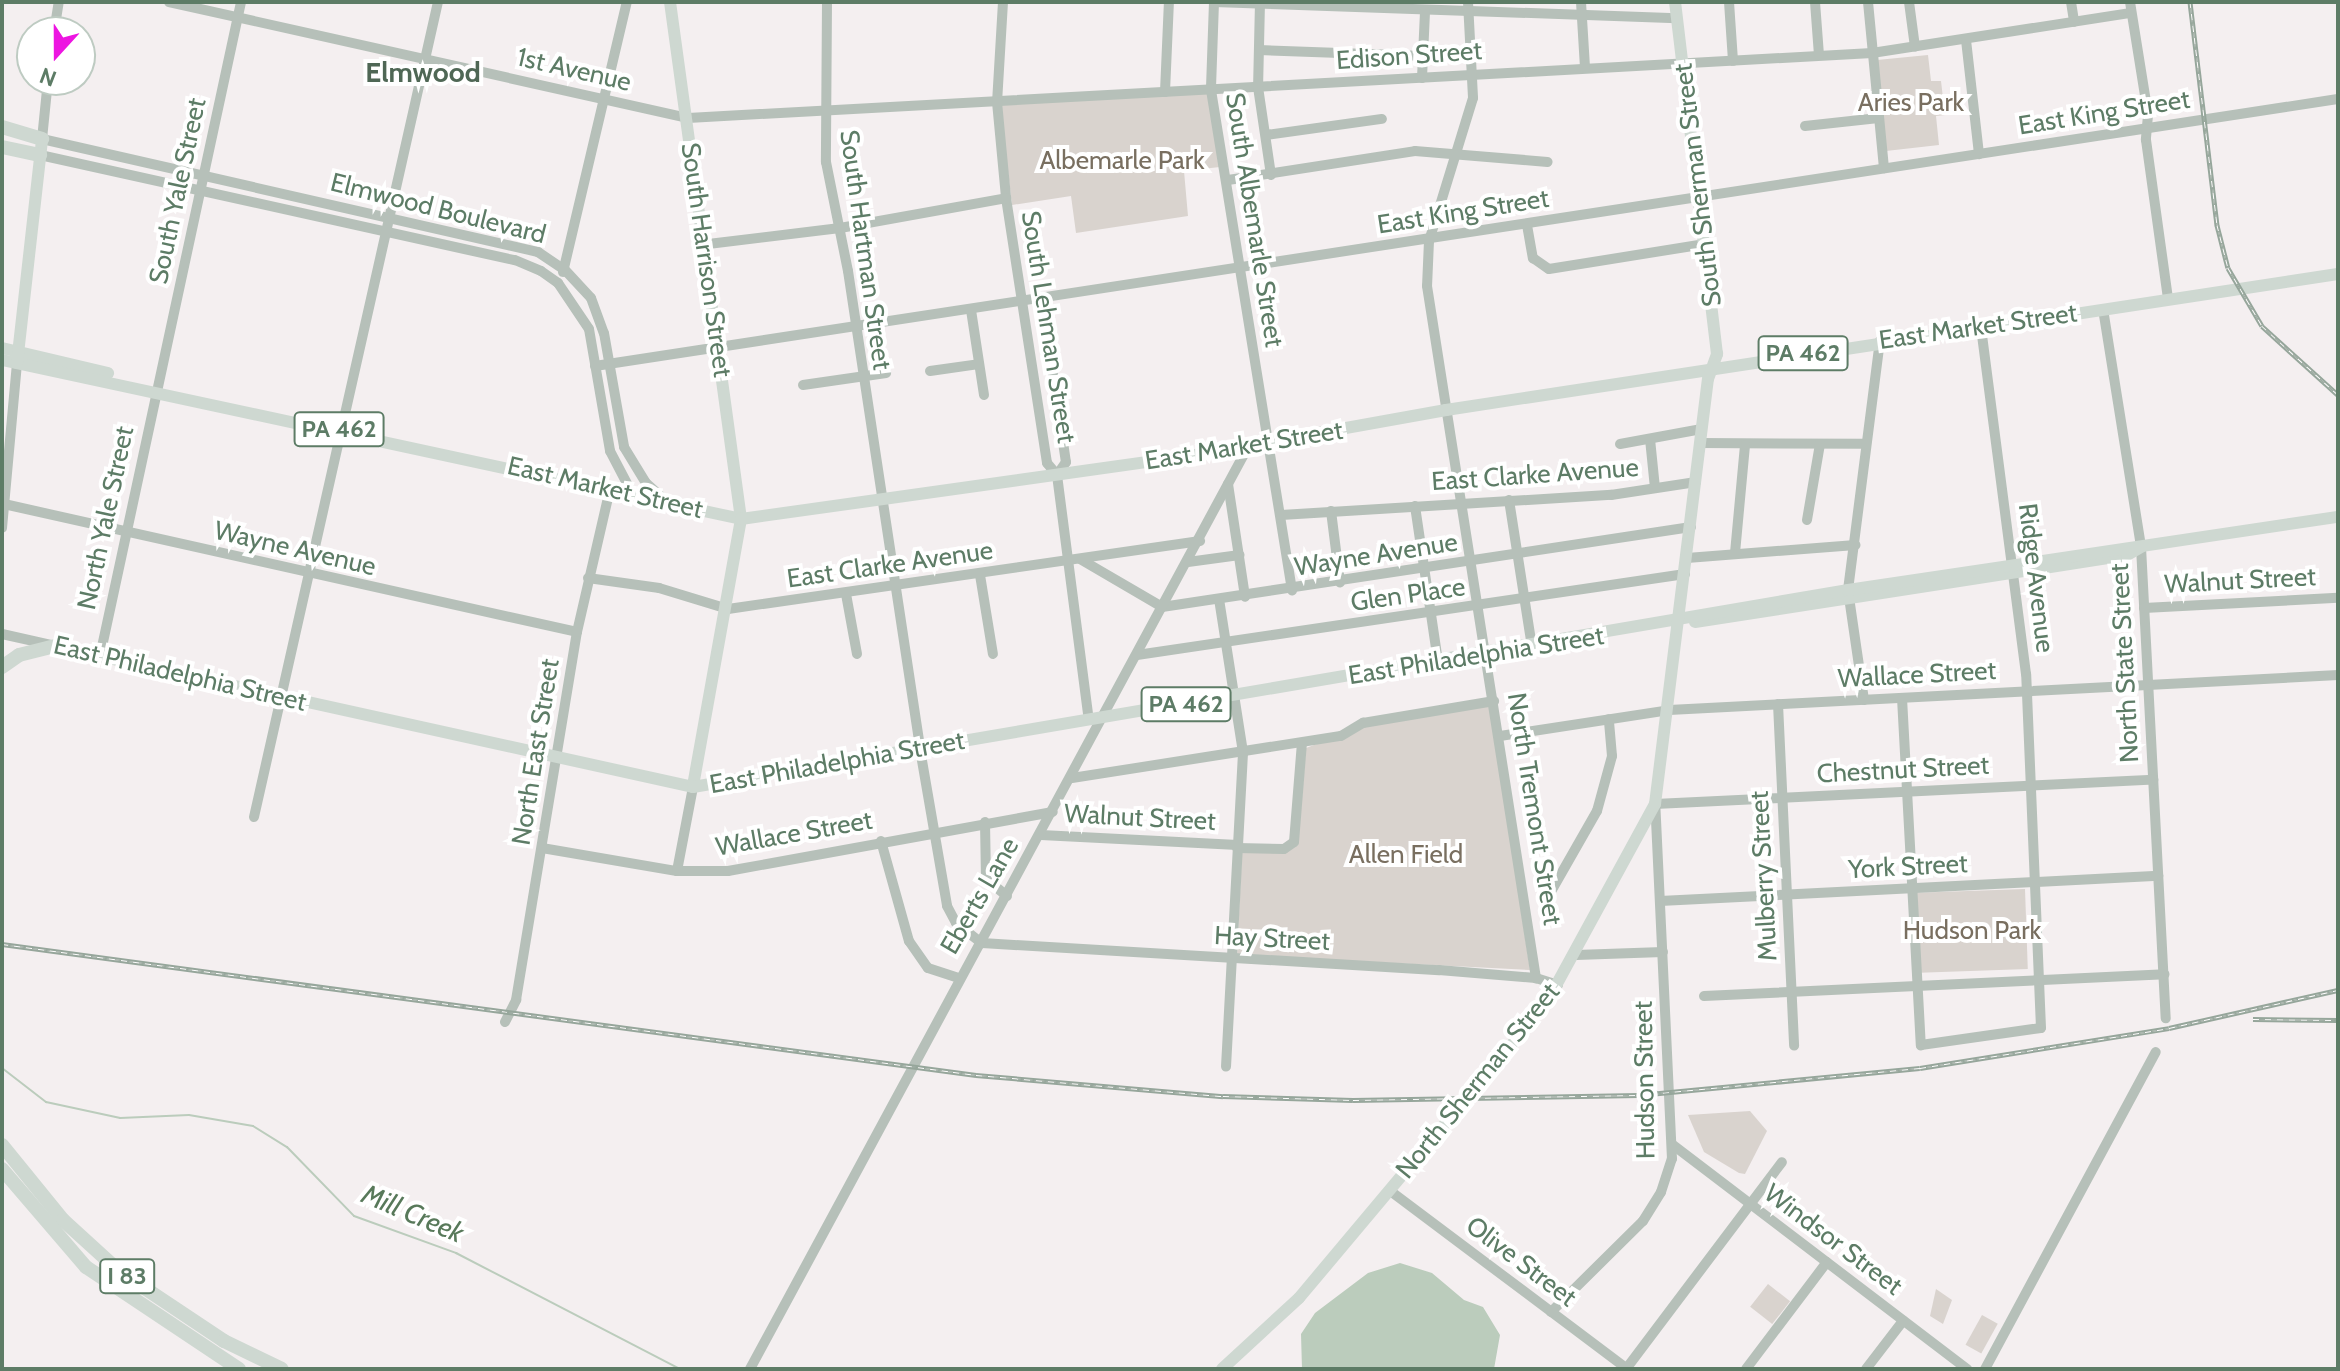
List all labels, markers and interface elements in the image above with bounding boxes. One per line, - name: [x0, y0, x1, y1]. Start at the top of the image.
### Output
- north arrow: [16, 16, 96, 96]
- street label: Edison Street: [1335, 35, 1483, 77]
- street label: 1st Avenue: [514, 42, 634, 98]
- district label: Elmwood: [365, 55, 481, 89]
- text: N: [36, 62, 60, 92]
- street label: South Sherman Street: [1668, 62, 1728, 308]
- street label: East King Street: [2016, 84, 2192, 142]
- park label: Aries Park: [1858, 87, 1964, 119]
- street label: South Albemarle Street: [1218, 91, 1290, 349]
- street label: South Yale Street: [143, 95, 213, 287]
- street label: South Hartman Street: [833, 128, 897, 372]
- street label: South Harrison Street: [674, 141, 738, 379]
- park label: Albemarle Park: [1039, 145, 1205, 177]
- street label: Elmwood Boulevard: [327, 167, 549, 251]
- street label: East King Street: [1375, 183, 1551, 241]
- street label: South Lehman Street: [1014, 209, 1082, 445]
- street label: East Market Street: [1877, 298, 2079, 356]
- road number: PA 462: [1757, 333, 1849, 373]
- road number: PA 462: [293, 409, 385, 449]
- street label: East Market Street: [1143, 415, 1345, 477]
- street label: North Yale Street: [71, 423, 141, 613]
- street label: East Market Street: [504, 450, 706, 526]
- street label: East Clarke Avenue: [1430, 452, 1640, 498]
- street label: Ridge Avenue: [2011, 502, 2061, 654]
- street label: Wayne Avenue: [211, 515, 379, 583]
- street label: Wayne Avenue: [1292, 527, 1460, 583]
- street label: East Clarke Avenue: [785, 535, 995, 595]
- street label: Walnut Street: [2163, 561, 2317, 601]
- street label: North State Street: [2104, 563, 2146, 763]
- street label: Glen Place: [1349, 572, 1467, 618]
- street label: East Philadelphia Street: [1346, 620, 1606, 692]
- street label: East Philadelphia Street: [51, 630, 309, 718]
- street label: Wallace Street: [1837, 655, 1997, 695]
- street label: North East Street: [506, 657, 566, 847]
- road number: PA 462: [1140, 684, 1232, 724]
- street label: North Tremont Street: [1500, 691, 1568, 927]
- street label: East Philadelphia Street: [707, 725, 967, 801]
- street label: Chestnut Street: [1816, 750, 1990, 790]
- street label: Mulberry Street: [1744, 790, 1784, 962]
- street label: Walnut Street: [1063, 798, 1217, 838]
- street label: Wallace Street: [713, 805, 875, 863]
- street label: Eberts Lane: [934, 832, 1026, 960]
- park label: Allen Field: [1349, 839, 1463, 871]
- street label: York Street: [1848, 848, 1968, 886]
- park label: Hudson Park: [1903, 915, 2041, 947]
- street label: Hay Street: [1213, 920, 1331, 958]
- street label: North Sherman Street: [1390, 977, 1566, 1185]
- street label: Hudson Street: [1628, 1001, 1662, 1159]
- water label: Mill Creek: [357, 1177, 469, 1249]
- street label: Windsor Street: [1758, 1178, 1908, 1302]
- street label: Olive Street: [1460, 1210, 1582, 1314]
- road number: I 83: [99, 1256, 155, 1296]

